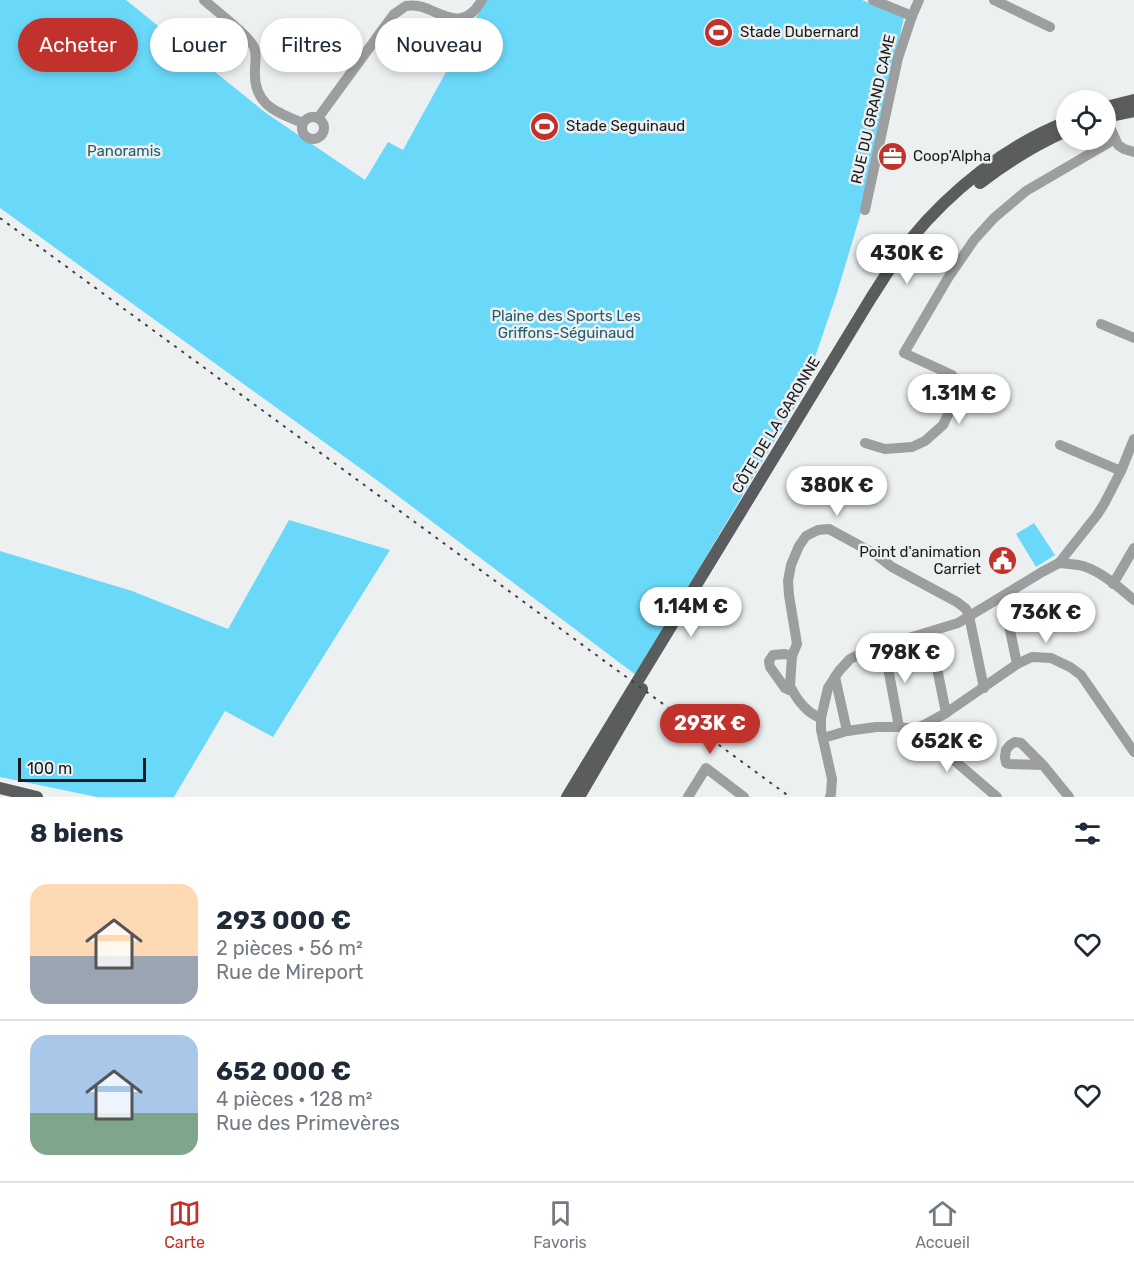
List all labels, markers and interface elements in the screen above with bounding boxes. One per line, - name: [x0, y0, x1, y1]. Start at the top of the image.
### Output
- sports icon: Stade Dubernard: [703, 16, 735, 48]
- chip: Acheter: [18, 18, 138, 72]
- chip: Louer: [150, 18, 248, 72]
- chip: Filtres: [260, 18, 363, 72]
- chip: Nouveau: [375, 18, 503, 72]
- place label: Stade Dubernard: [740, 23, 859, 41]
- street label: RUE DU GRAND CAME: [847, 32, 899, 186]
- map controls: [1056, 90, 1116, 150]
- button: locate: [1056, 90, 1116, 150]
- sports icon: Stade Seguinaud: [529, 110, 561, 142]
- place label: Stade Seguinaud: [566, 117, 685, 135]
- office icon: Coop'Alpha: [876, 140, 908, 172]
- park label: Panoramis: [87, 142, 161, 160]
- place label: Coop'Alpha: [913, 147, 991, 165]
- pin: 430K €: [858, 234, 956, 285]
- text: 430K €: [870, 241, 944, 265]
- park label: Plaine des Sports Les Griffons-Séguinaud: [491, 307, 641, 342]
- street label: CÔTE DE LA GARONNE: [728, 353, 824, 497]
- pin: 1.31M €: [904, 374, 1014, 425]
- text: 1.31M €: [922, 381, 997, 405]
- pin: 380K €: [788, 466, 886, 517]
- text: 380K €: [800, 473, 874, 497]
- place label: Point d'animation Carriet: [859, 543, 981, 578]
- public building icon: Point d'animation Carriet: [986, 545, 1018, 577]
- pin: 1.14M €: [636, 587, 746, 638]
- pin: 736K €: [997, 593, 1095, 644]
- text: 1.14M €: [654, 594, 728, 618]
- text: 736K €: [1011, 600, 1081, 624]
- pin: 798K €: [856, 633, 954, 684]
- text: 798K €: [870, 640, 940, 664]
- pin: 293K €: [661, 704, 759, 755]
- text: 293K €: [674, 711, 746, 735]
- pin: 652K €: [898, 722, 996, 773]
- text: 652K €: [911, 729, 983, 753]
- scale bar: [18, 755, 146, 782]
- text: 100 m: [27, 759, 72, 778]
- icon: filters: [1071, 817, 1104, 850]
- text: 8 biens: [30, 818, 124, 849]
- text: 293 000 €: [216, 905, 351, 936]
- icon: home: [78, 908, 150, 980]
- icon: heart: [1071, 928, 1104, 961]
- text: 2 pièces · 56 m²: [216, 936, 363, 960]
- text: Rue de Mireport: [216, 960, 363, 984]
- text: 652 000 €: [216, 1056, 351, 1087]
- icon: home: [78, 1059, 150, 1131]
- icon: heart: [1071, 1079, 1104, 1112]
- text: 4 pièces · 128 m²: [216, 1087, 373, 1111]
- text: Rue des Primevères: [216, 1111, 400, 1135]
- tab: Carte: [164, 1197, 205, 1252]
- tab: Favoris: [533, 1197, 587, 1252]
- tab: Accueil: [915, 1197, 970, 1252]

